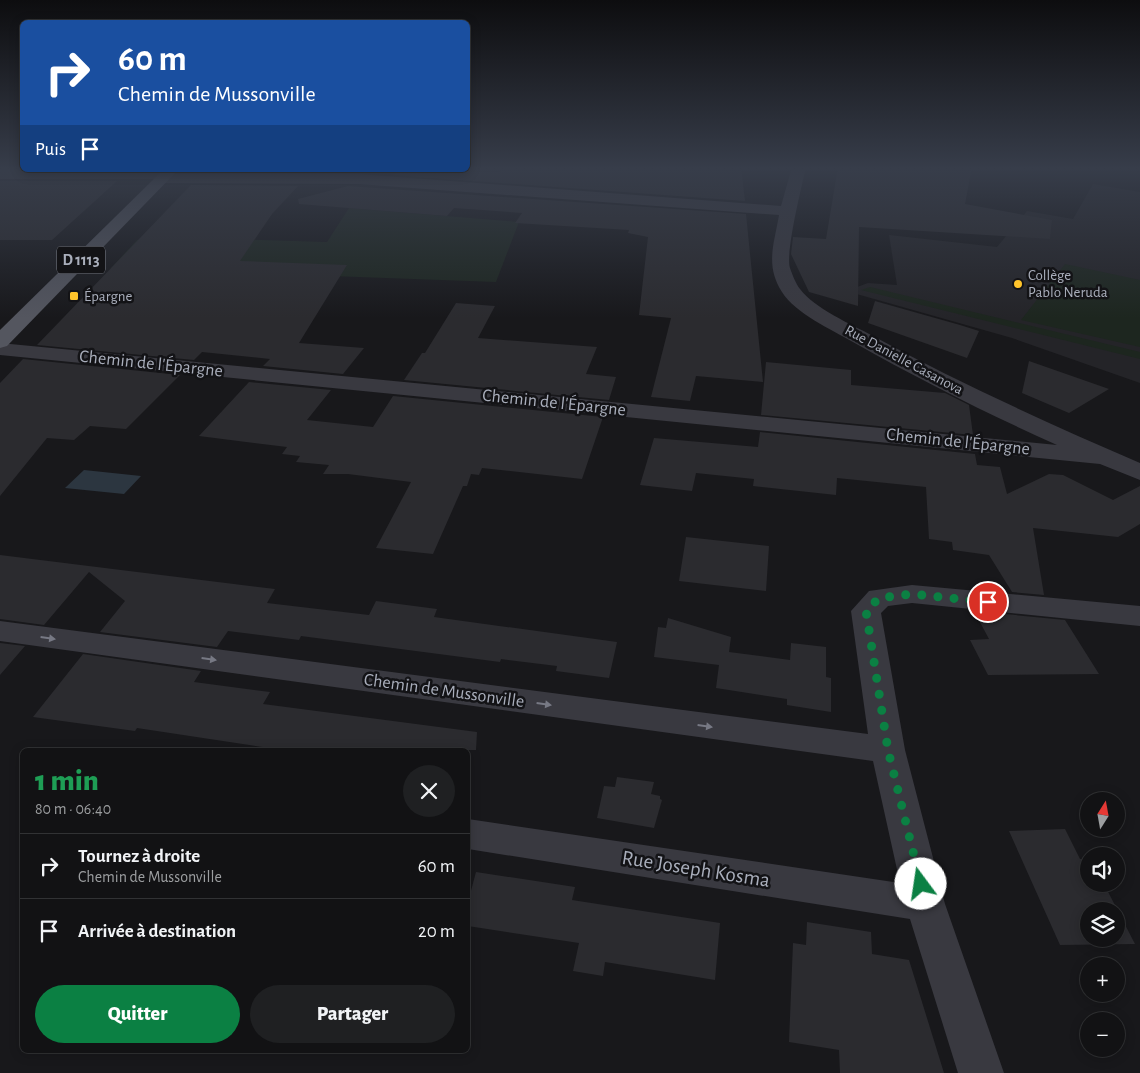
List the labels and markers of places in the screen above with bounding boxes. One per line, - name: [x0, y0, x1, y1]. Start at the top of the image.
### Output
- place label: Collège Pablo Neruda: [1028, 268, 1108, 300]
- marker: Collège Pablo Neruda: [1012, 278, 1024, 290]
- place label: Épargne: [84, 287, 133, 304]
- marker: Épargne: [68, 290, 80, 302]
- pin: [967, 581, 1009, 623]

